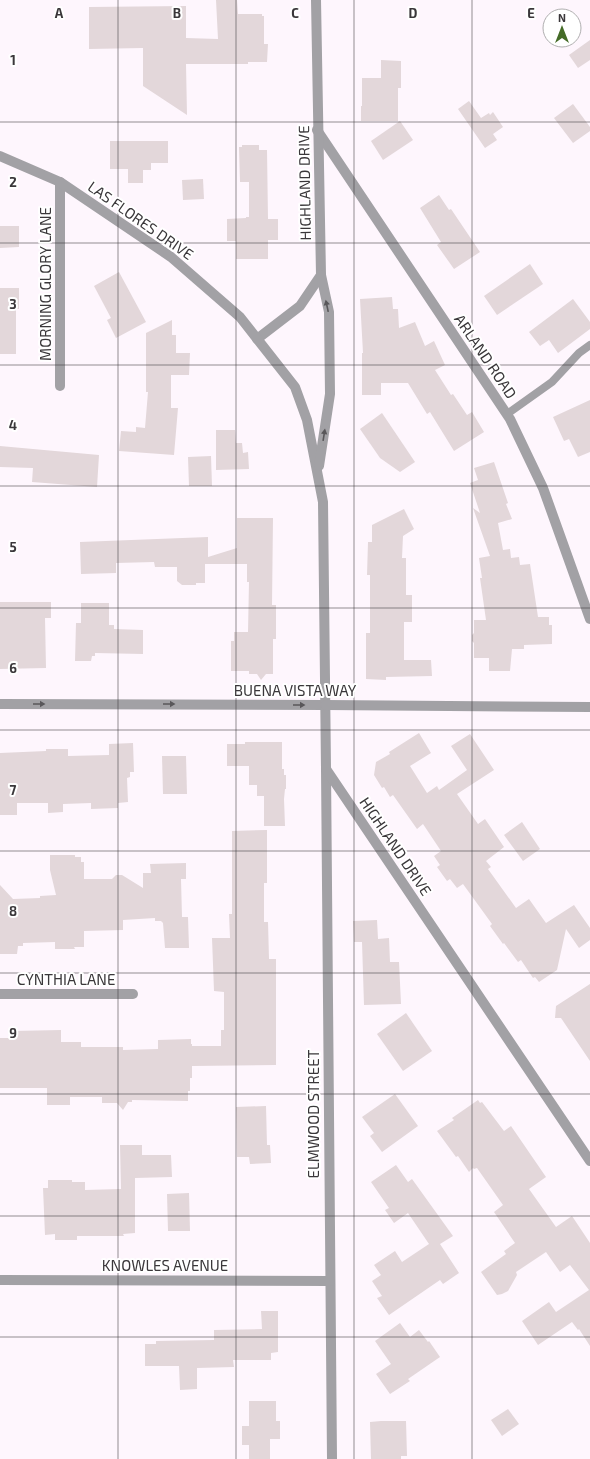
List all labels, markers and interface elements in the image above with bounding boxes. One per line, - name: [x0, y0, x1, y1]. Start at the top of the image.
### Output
- text: A: [55, 5, 64, 21]
- text: B: [173, 5, 181, 21]
- text: C: [291, 5, 299, 21]
- text: D: [409, 5, 418, 21]
- text: E: [527, 5, 535, 21]
- north arrow: [542, 8, 582, 48]
- text: N: [558, 11, 566, 24]
- text: 1: [10, 52, 16, 68]
- street label: HIGHLAND DRIVE: [294, 125, 314, 241]
- text: 2: [9, 174, 17, 190]
- street label: LAS FLORES DRIVE: [85, 177, 197, 263]
- street label: MORNING GLORY LANE: [36, 207, 54, 361]
- text: 3: [9, 296, 17, 312]
- one-way arrow: [324, 300, 330, 312]
- street label: ARLAND ROAD: [451, 310, 521, 402]
- text: 4: [9, 417, 17, 433]
- one-way arrow: [321, 429, 327, 441]
- text: 5: [9, 539, 17, 555]
- text: 6: [9, 660, 17, 676]
- street label: BUENA VISTA WAY: [234, 681, 357, 699]
- one-way arrow: [33, 701, 46, 707]
- one-way arrow: [163, 701, 176, 707]
- one-way arrow: [293, 702, 306, 708]
- text: 7: [10, 782, 17, 798]
- street label: HIGHLAND DRIVE: [356, 793, 436, 899]
- text: 8: [9, 903, 17, 919]
- street label: CYNTHIA LANE: [17, 970, 115, 988]
- text: 9: [9, 1025, 17, 1041]
- street label: ELMWOOD STREET: [304, 1049, 322, 1178]
- street label: KNOWLES AVENUE: [102, 1256, 228, 1274]

